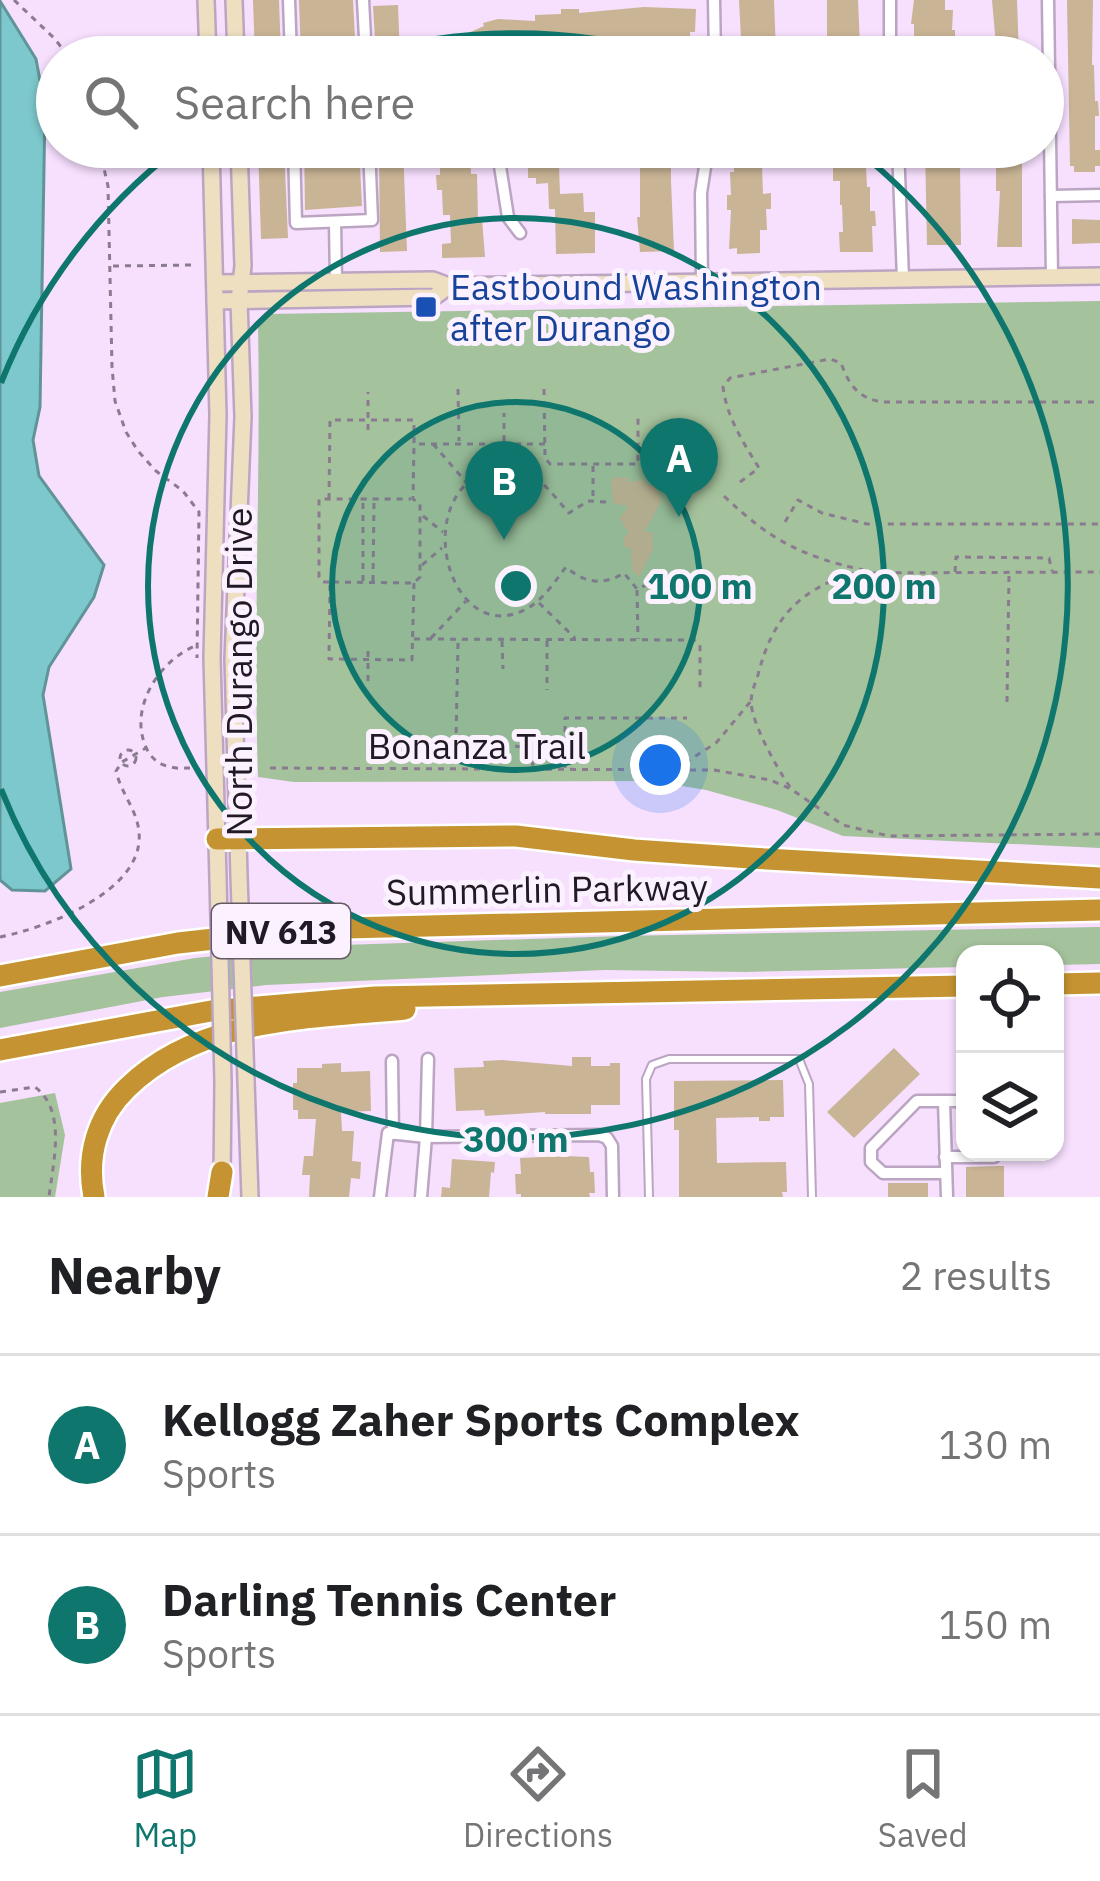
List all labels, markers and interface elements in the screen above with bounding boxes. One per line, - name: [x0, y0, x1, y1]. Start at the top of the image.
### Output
- search box: [36, 36, 1064, 168]
- icon: search: [78, 69, 144, 135]
- text: Search here: [174, 73, 415, 131]
- place label: Eastbound Washington after Durango: [450, 263, 822, 351]
- marker: Eastbound Washington after Durango: [413, 294, 439, 320]
- pin: A: [640, 418, 718, 517]
- pin: B: [465, 441, 543, 540]
- street label: North Durango Drive: [215, 508, 262, 836]
- text: 100 m: [647, 562, 753, 609]
- text: 200 m: [831, 562, 937, 609]
- centre of rings: [495, 565, 537, 607]
- street label: Bonanza Trail: [368, 722, 586, 769]
- your location: [630, 735, 690, 795]
- street label: Summerlin Parkway: [386, 863, 708, 915]
- road number: NV 613: [212, 904, 350, 958]
- map controls: [956, 945, 1064, 1161]
- button: locate: [956, 945, 1064, 1053]
- button: layers: [956, 1053, 1064, 1161]
- text: 300 m: [463, 1115, 569, 1162]
- text: Nearby: [48, 1242, 221, 1308]
- text: 2 results: [900, 1250, 1052, 1301]
- text: Kellogg Zaher Sports Complex: [162, 1390, 800, 1448]
- text: A: [74, 1419, 100, 1470]
- text: 130 m: [939, 1419, 1052, 1470]
- text: Sports: [162, 1448, 276, 1499]
- text: Darling Tennis Center: [162, 1570, 616, 1628]
- text: B: [74, 1599, 100, 1650]
- text: 150 m: [939, 1599, 1052, 1650]
- text: Sports: [162, 1628, 276, 1679]
- tab: Map: [132, 1741, 198, 1856]
- tab: Directions: [463, 1741, 613, 1856]
- tab: Saved: [878, 1741, 968, 1856]

